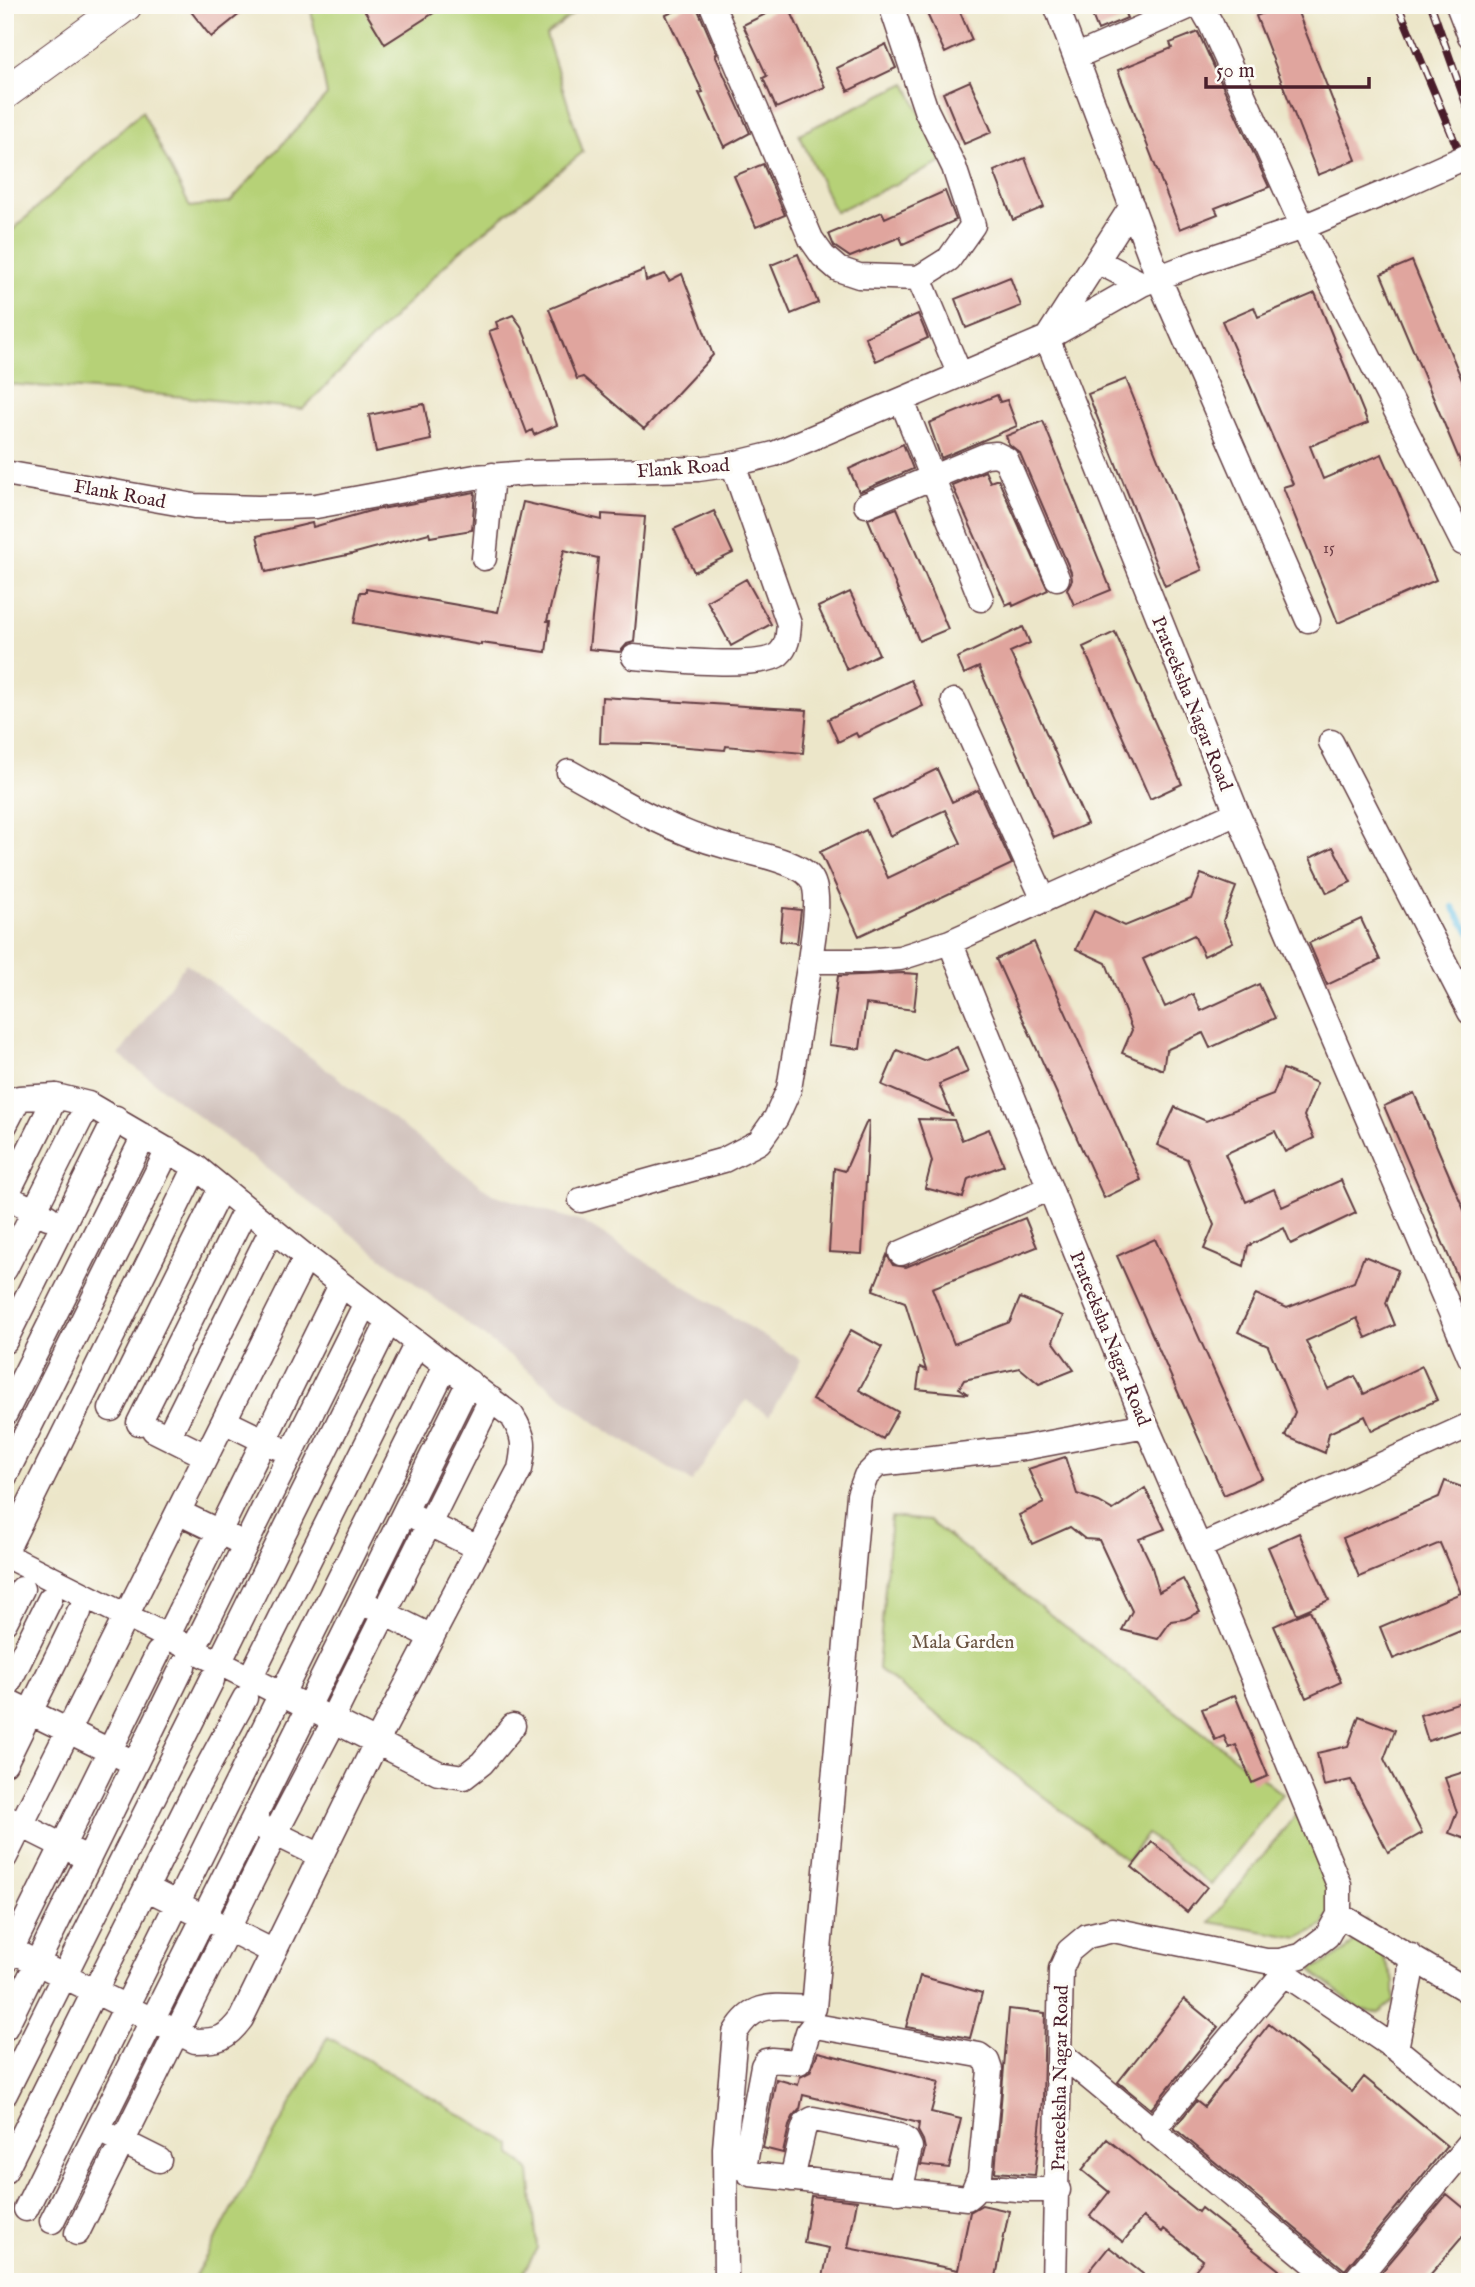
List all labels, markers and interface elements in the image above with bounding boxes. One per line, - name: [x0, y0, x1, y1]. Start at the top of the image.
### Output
- scale bar: [1206, 46, 1368, 90]
- text: 50 m: [1216, 58, 1255, 85]
- street label: Flank Road: [636, 454, 731, 484]
- street label: Flank Road: [72, 475, 168, 515]
- house number: 15: [1323, 539, 1335, 559]
- street label: Prateeksha Nagar Road: [1145, 613, 1237, 795]
- street label: Prateeksha Nagar Road: [1063, 1248, 1155, 1430]
- park label: Mala Garden: [912, 1631, 1014, 1655]
- street label: Prateeksha Nagar Road: [1047, 1984, 1075, 2171]

